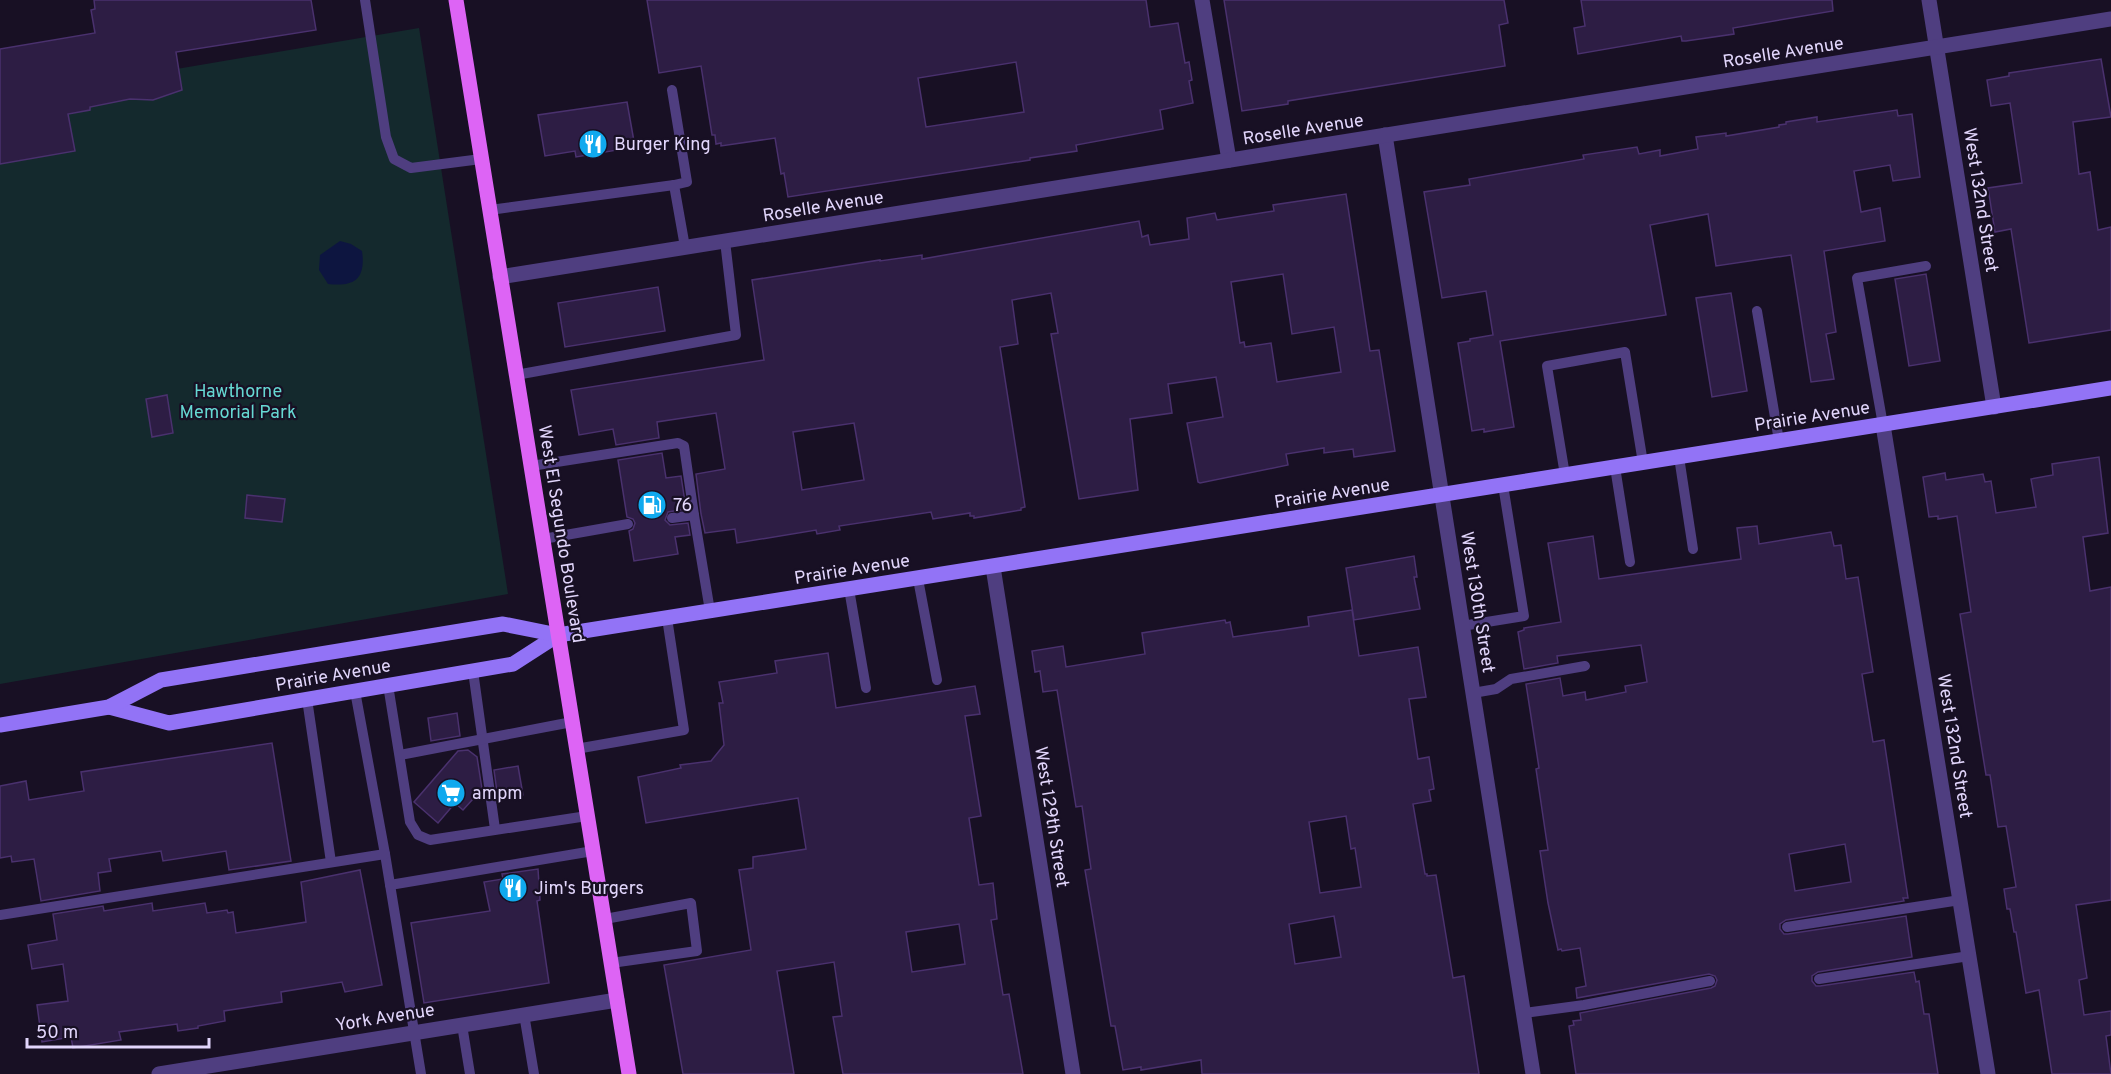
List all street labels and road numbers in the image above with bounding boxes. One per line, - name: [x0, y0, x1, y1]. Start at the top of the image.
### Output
- street label: Roselle Avenue: [1721, 33, 1845, 74]
- street label: Roselle Avenue: [1241, 110, 1365, 151]
- street label: West 132nd Street: [1957, 126, 2002, 274]
- street label: Roselle Avenue: [761, 187, 885, 228]
- street label: Prairie Avenue: [1753, 397, 1872, 438]
- street label: West El Segundo Boulevard: [532, 424, 589, 645]
- street label: Prairie Avenue: [1273, 474, 1392, 515]
- street label: West 130th Street: [1454, 530, 1499, 675]
- street label: Prairie Avenue: [793, 550, 912, 591]
- street label: Prairie Avenue: [274, 655, 393, 698]
- street label: West 132nd Street: [1931, 672, 1976, 820]
- street label: West 129th Street: [1028, 745, 1073, 889]
- street label: York Avenue: [334, 999, 436, 1038]

